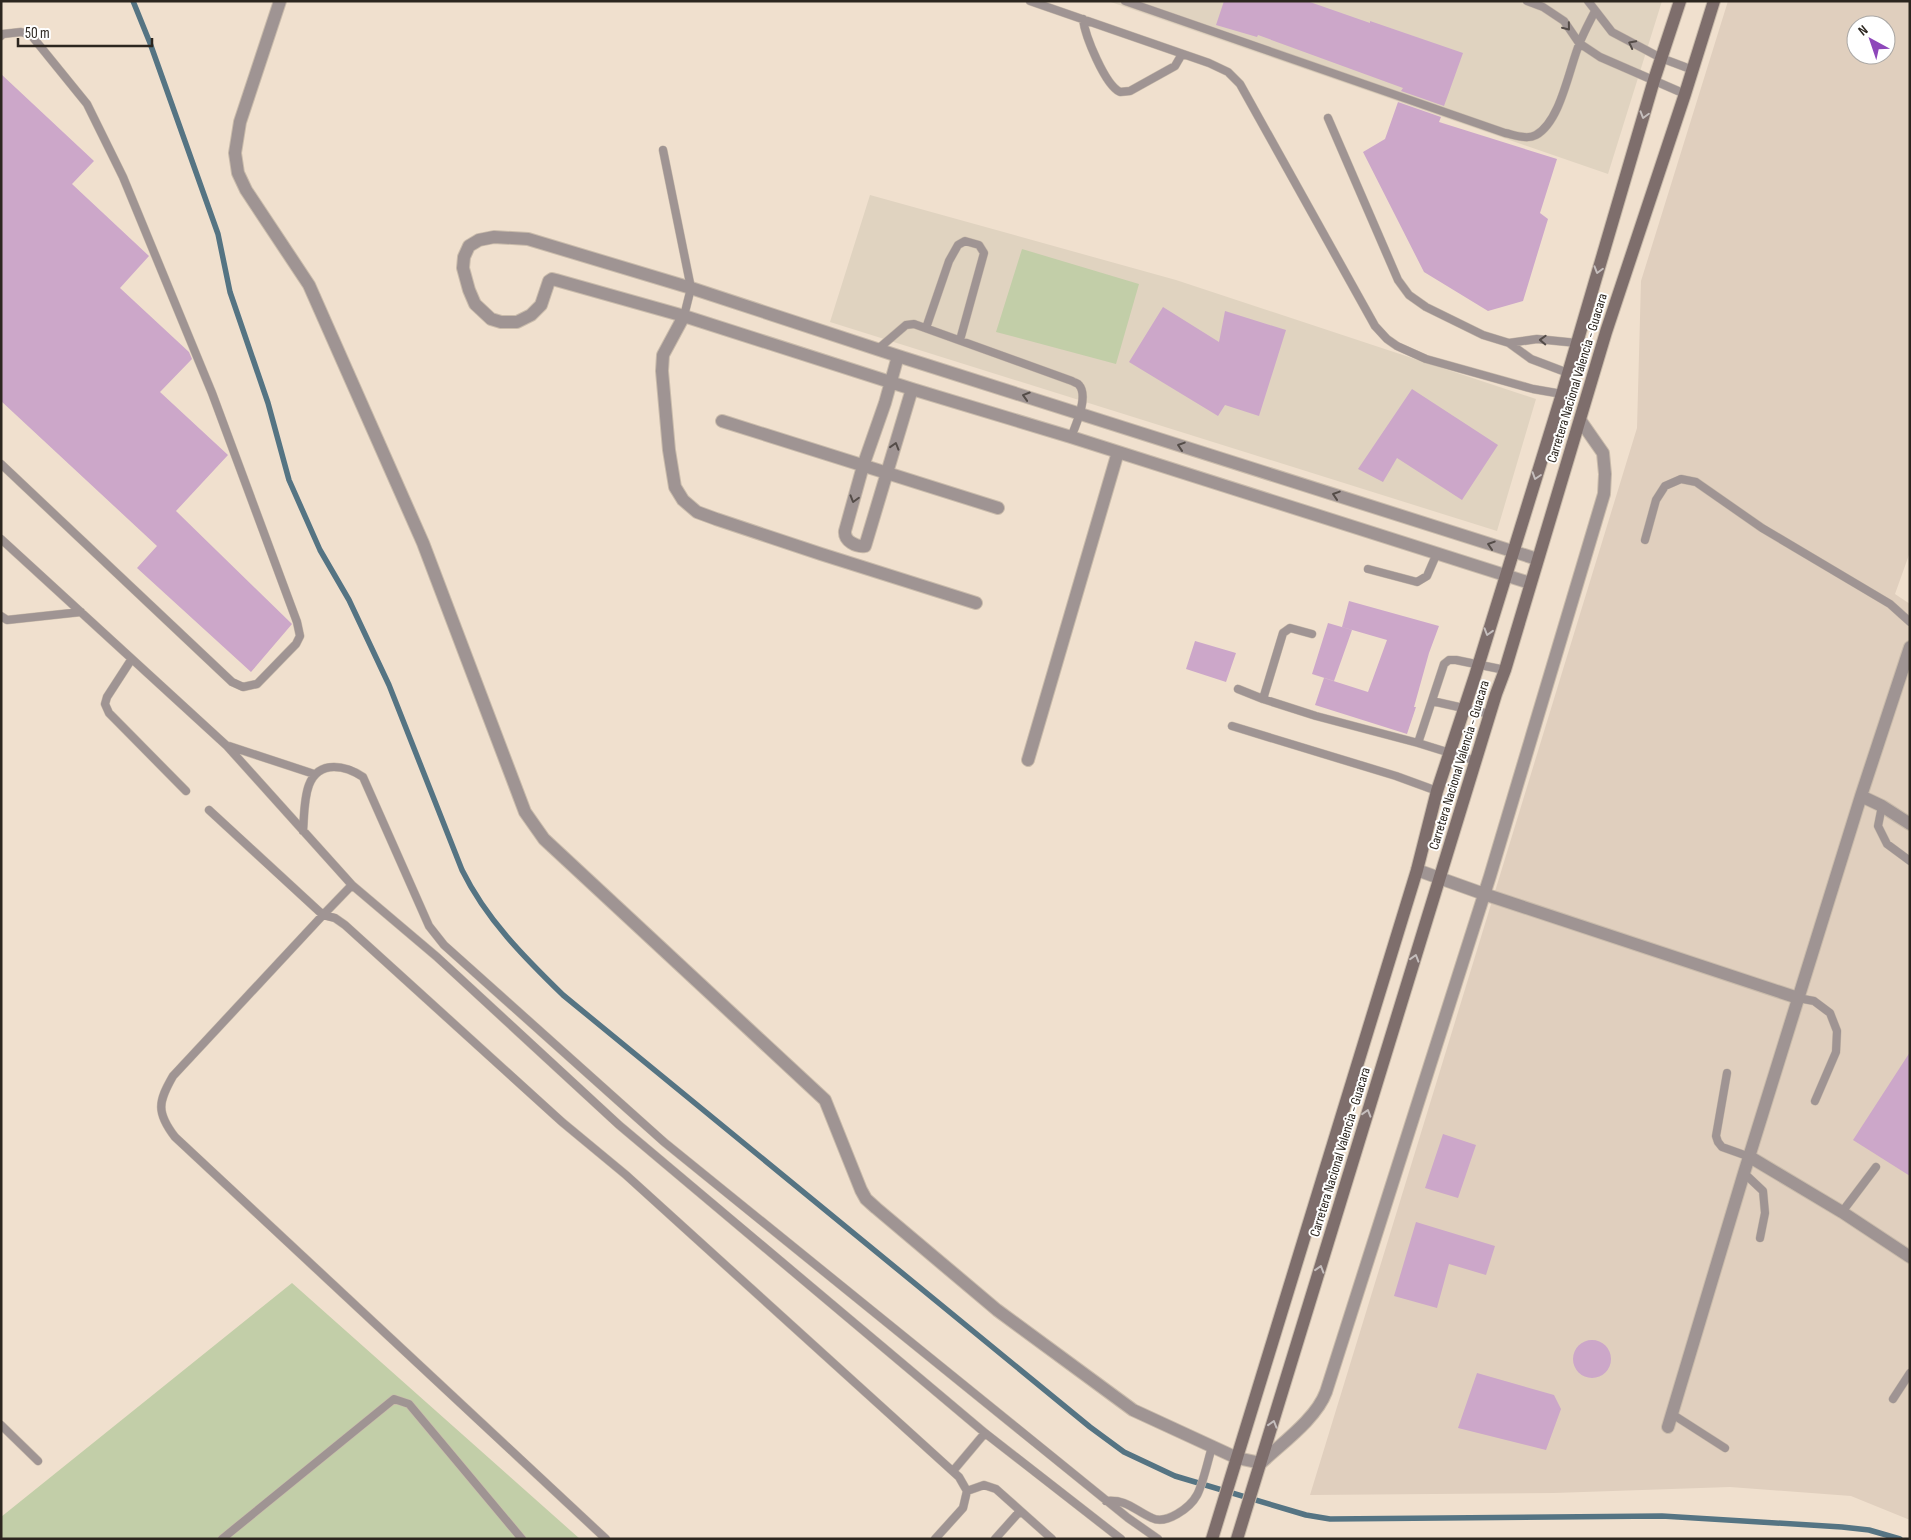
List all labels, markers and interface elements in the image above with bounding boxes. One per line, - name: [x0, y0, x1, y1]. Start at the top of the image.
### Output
- scale bar: [18, 15, 151, 47]
- north arrow: [1846, 15, 1896, 65]
- one-way arrow: [1562, 21, 1570, 30]
- text: N: [1855, 22, 1871, 39]
- text: 50 m: [25, 24, 50, 43]
- one-way arrow: [1628, 40, 1637, 50]
- one-way arrow: [1639, 110, 1650, 119]
- one-way arrow: [1594, 266, 1604, 274]
- street label: Carretera Nacional Valencia - Guacara: [1543, 291, 1611, 465]
- one-way arrow: [1539, 335, 1546, 345]
- one-way arrow: [1023, 392, 1031, 402]
- one-way arrow: [1178, 441, 1186, 451]
- one-way arrow: [890, 442, 900, 450]
- one-way arrow: [1532, 472, 1542, 480]
- one-way arrow: [1332, 491, 1341, 501]
- one-way arrow: [849, 495, 859, 503]
- one-way arrow: [1487, 541, 1495, 551]
- one-way arrow: [1484, 627, 1494, 635]
- street label: Carretera Nacional Valencia - Guacara: [1425, 678, 1493, 852]
- one-way arrow: [1409, 954, 1419, 963]
- street label: Carretera Nacional Valencia - Guacara: [1306, 1065, 1374, 1239]
- one-way arrow: [1362, 1110, 1372, 1118]
- one-way arrow: [1314, 1265, 1324, 1273]
- one-way arrow: [1267, 1421, 1277, 1429]

